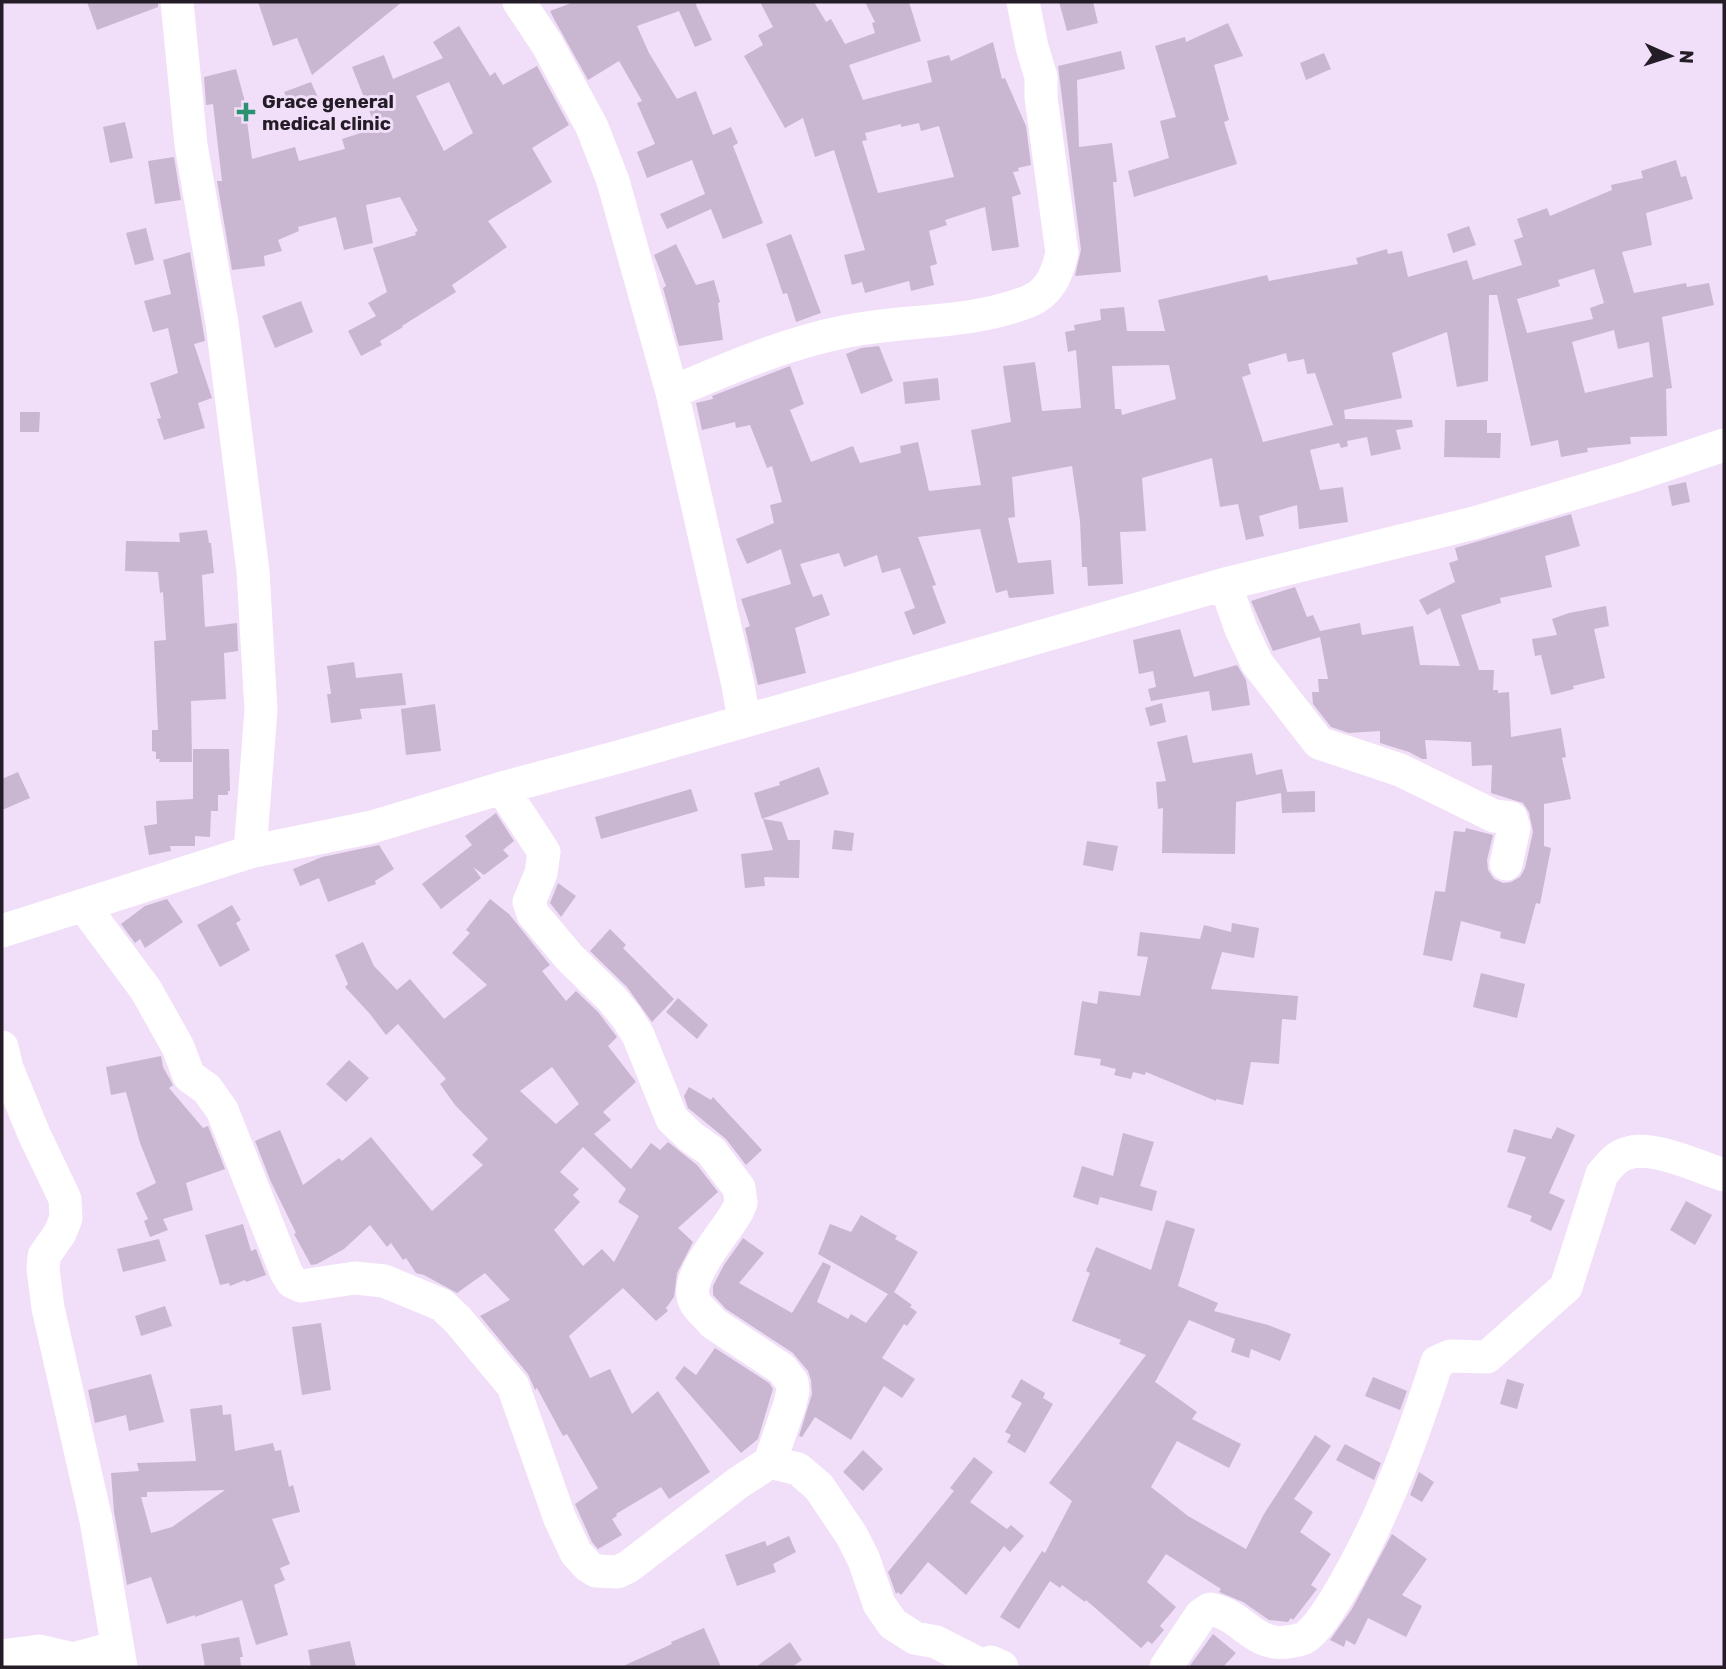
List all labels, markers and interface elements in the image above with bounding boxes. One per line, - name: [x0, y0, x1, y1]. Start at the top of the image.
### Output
- north arrow: [1635, 21, 1705, 91]
- text: N: [1675, 49, 1698, 64]
- place label: Grace general medical clinic: [262, 90, 394, 135]
- marker: Grace general medical clinic: [236, 102, 256, 122]

